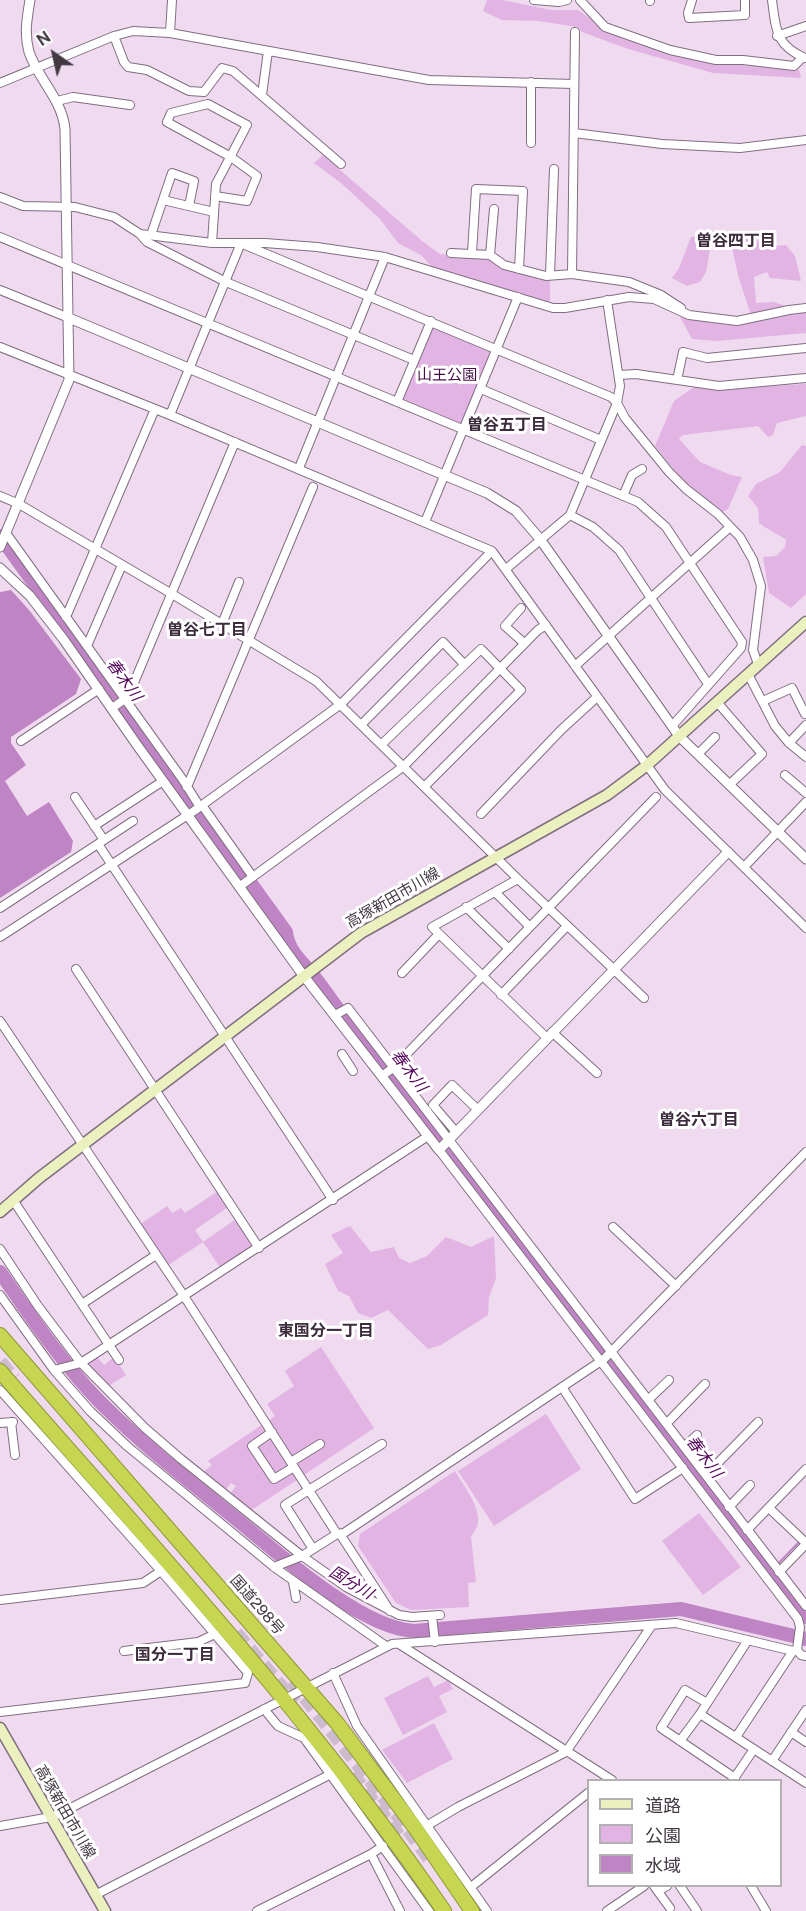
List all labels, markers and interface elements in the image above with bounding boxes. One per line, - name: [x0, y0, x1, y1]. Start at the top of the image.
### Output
- north arrow: [24, 24, 84, 84]
- text: N: [33, 27, 54, 50]
- district label: 曽谷四丁目: [696, 231, 776, 251]
- park label: 山王公園: [417, 366, 477, 384]
- district label: 曽谷五丁目: [467, 415, 547, 435]
- district label: 曽谷七丁目: [167, 620, 247, 640]
- water label: 春木川: [102, 655, 146, 705]
- street label: 高塚新田市川線: [343, 864, 443, 932]
- water label: 春木川: [387, 1046, 431, 1096]
- district label: 曽谷六丁目: [659, 1110, 739, 1130]
- district label: 東国分一丁目: [278, 1321, 374, 1341]
- water label: 春木川: [682, 1432, 726, 1482]
- water label: 国分川: [325, 1562, 377, 1604]
- street label: 国道298号: [226, 1572, 288, 1638]
- district label: 国分一丁目: [135, 1645, 215, 1665]
- street label: 高塚新田市川線: [31, 1762, 99, 1862]
- legend: [587, 1779, 782, 1887]
- text: 道路: [645, 1795, 681, 1816]
- text: 公園: [645, 1825, 681, 1846]
- text: 水域: [645, 1855, 681, 1876]

